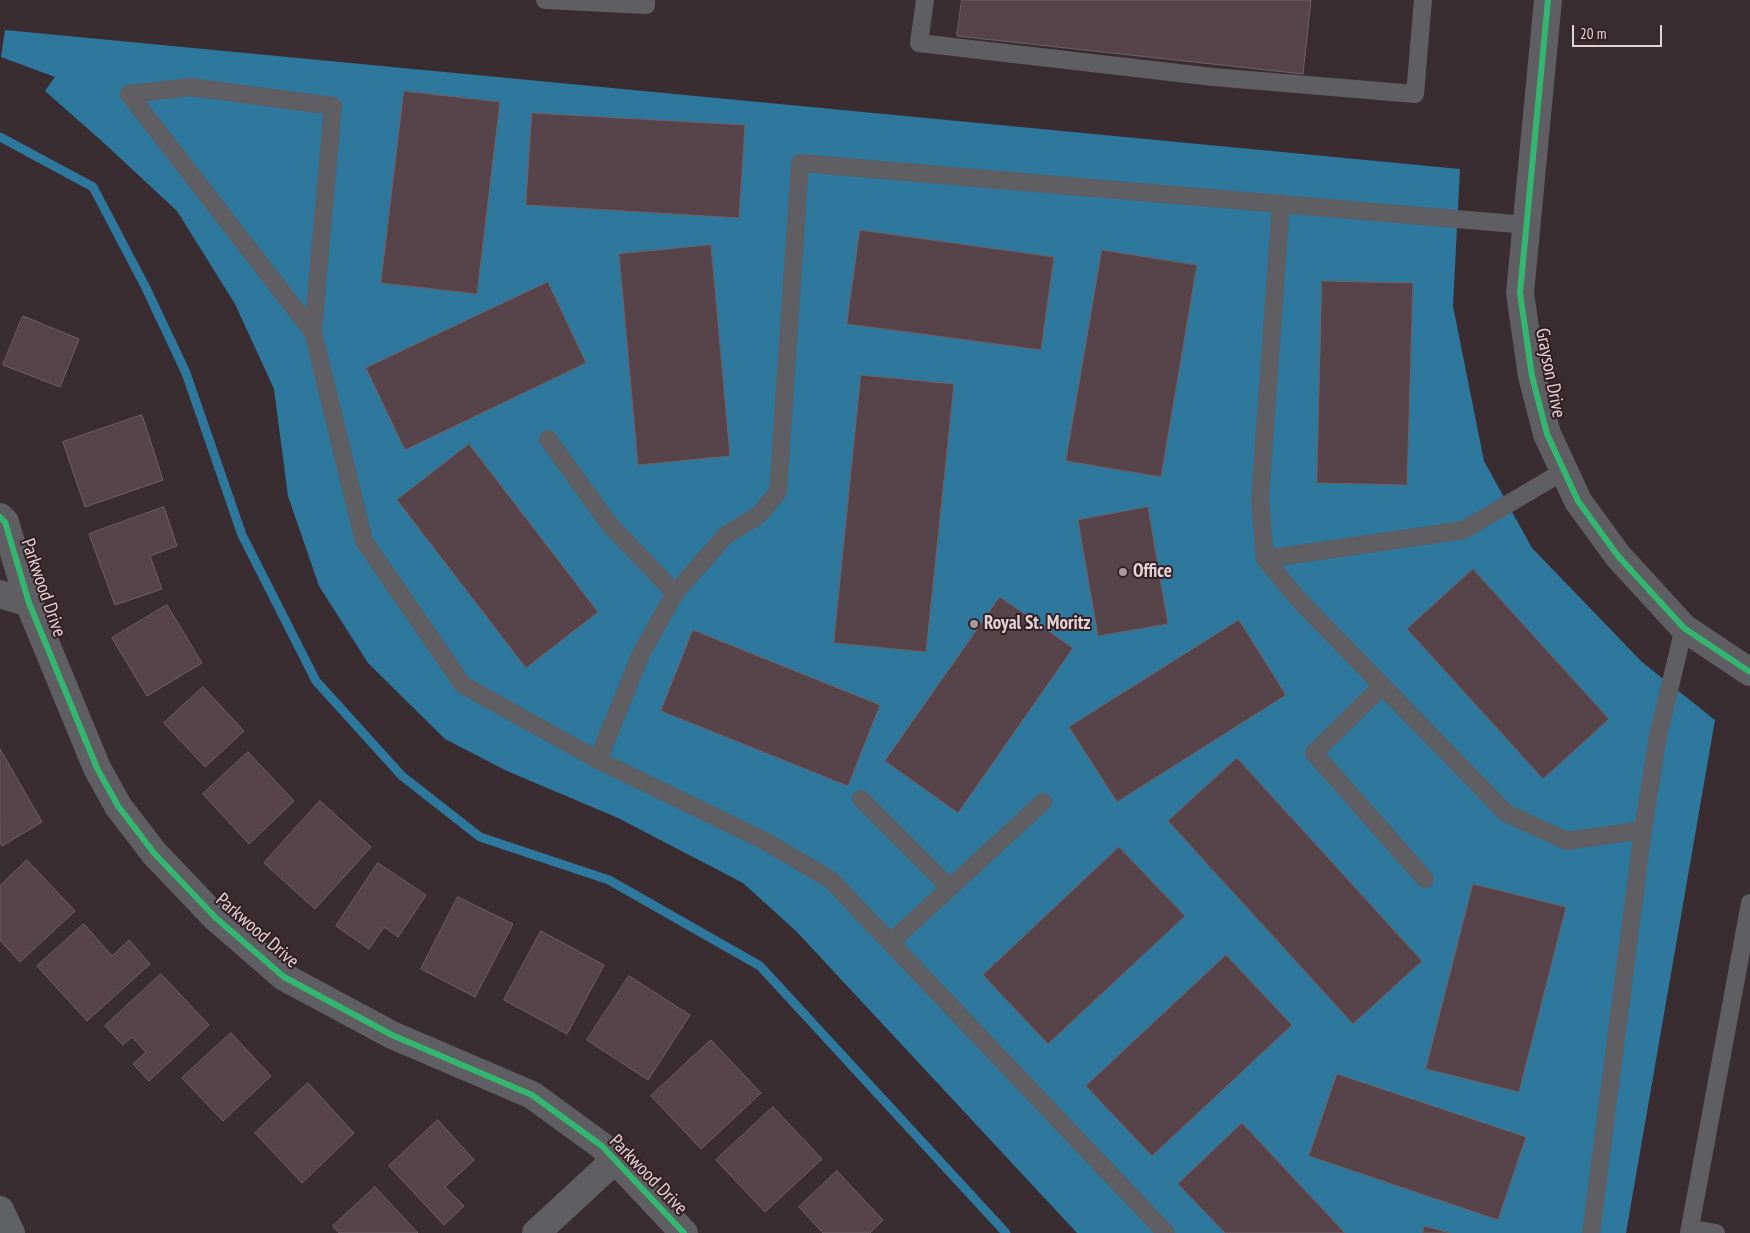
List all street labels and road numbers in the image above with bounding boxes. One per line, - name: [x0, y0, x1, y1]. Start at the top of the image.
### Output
- street label: Grayson Drive: [1530, 326, 1570, 420]
- street label: Parkwood Drive: [16, 536, 70, 640]
- street label: Parkwood Drive: [211, 889, 303, 973]
- street label: Parkwood Drive: [604, 1130, 692, 1220]

